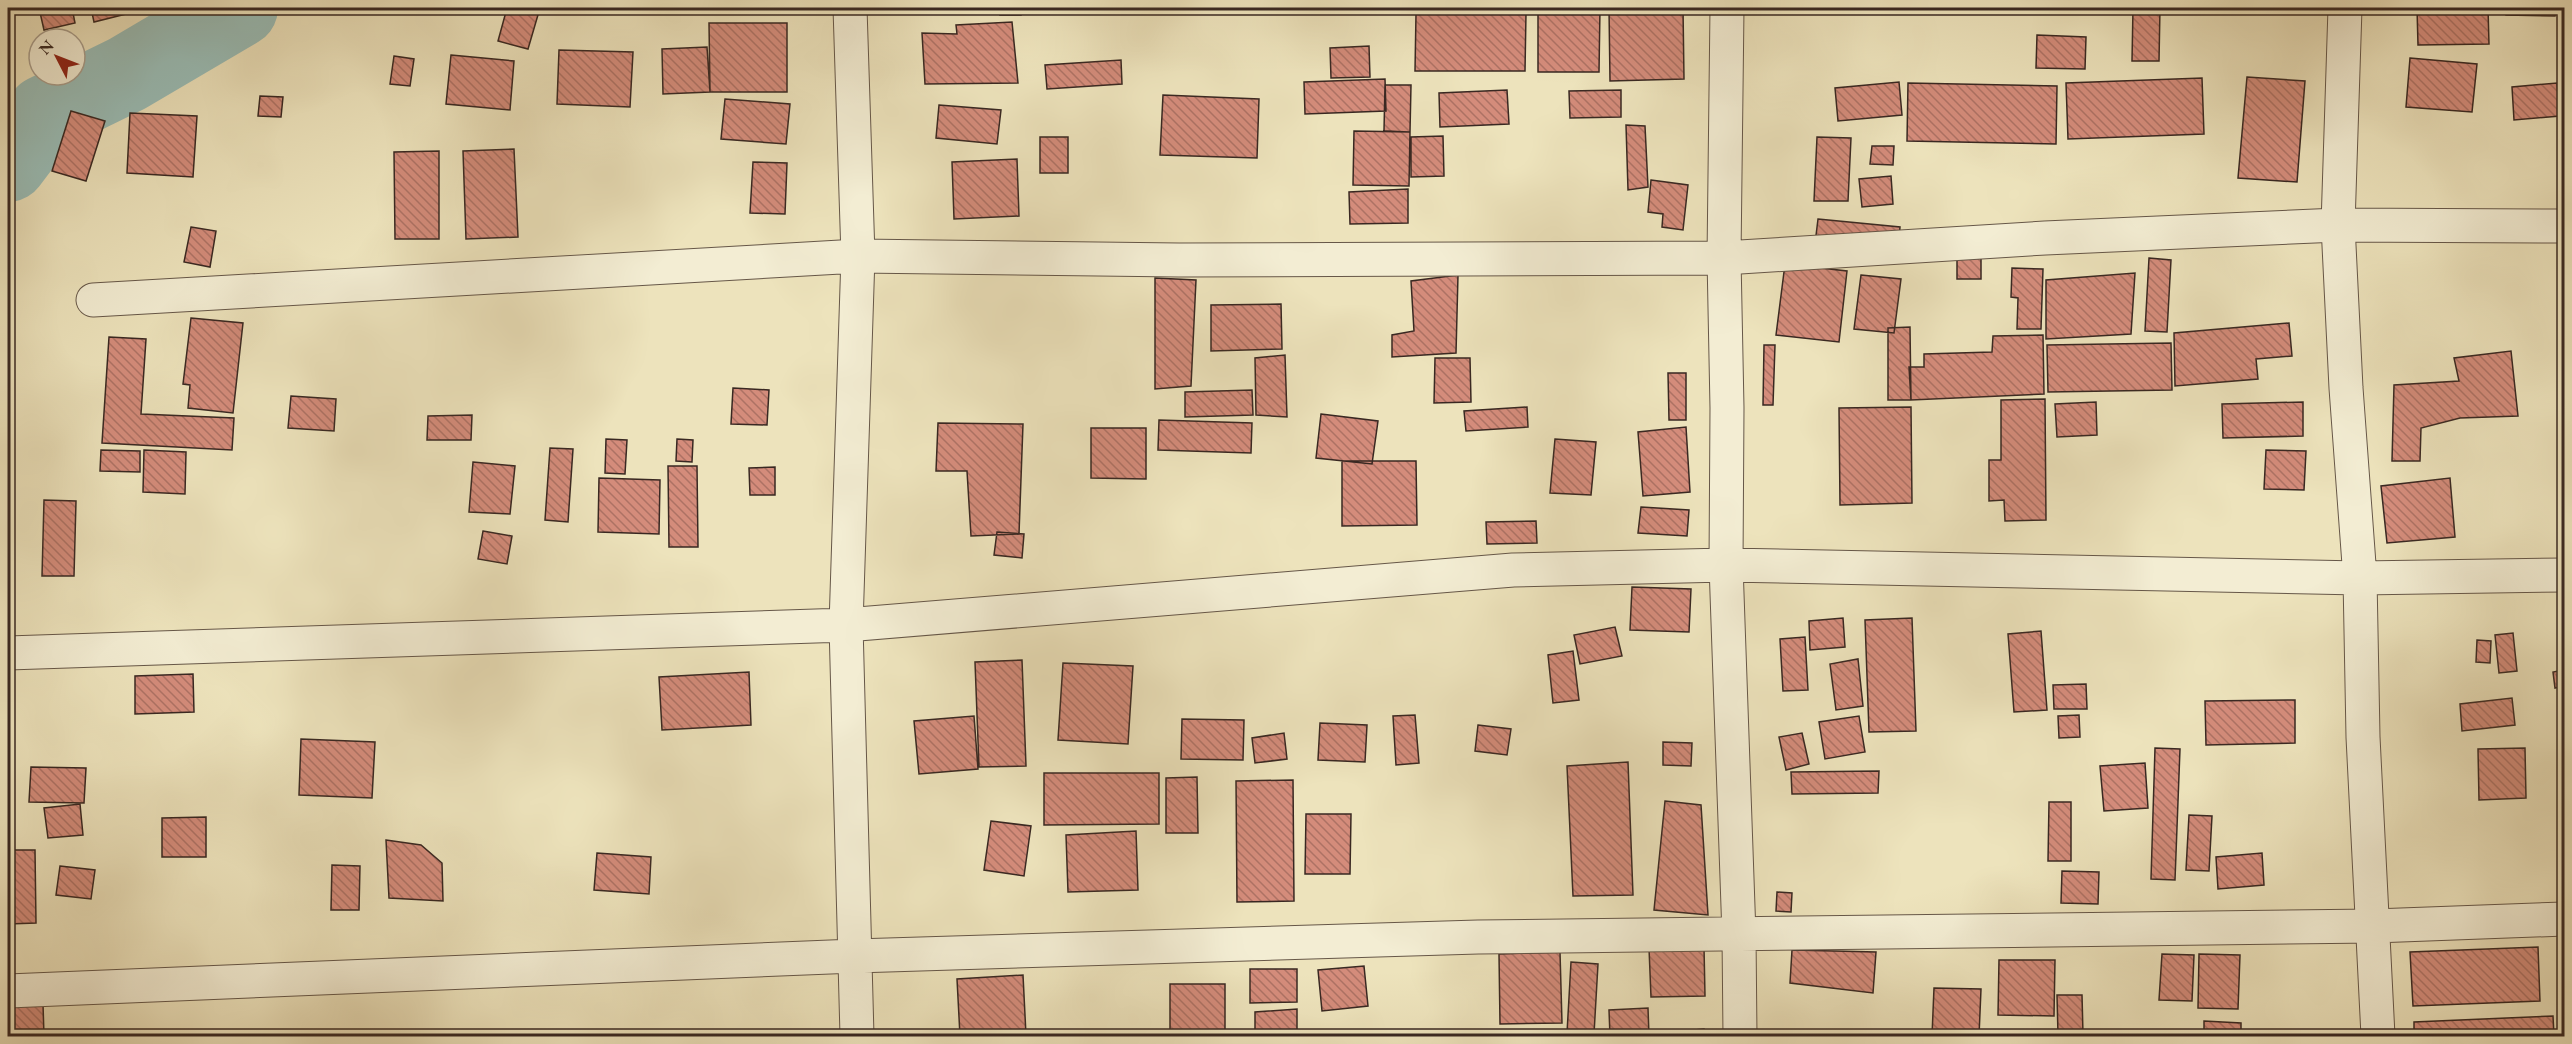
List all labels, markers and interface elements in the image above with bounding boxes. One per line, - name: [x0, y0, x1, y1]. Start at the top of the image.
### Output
- north arrow: [27, 27, 87, 87]
- text: N: [34, 35, 58, 59]

